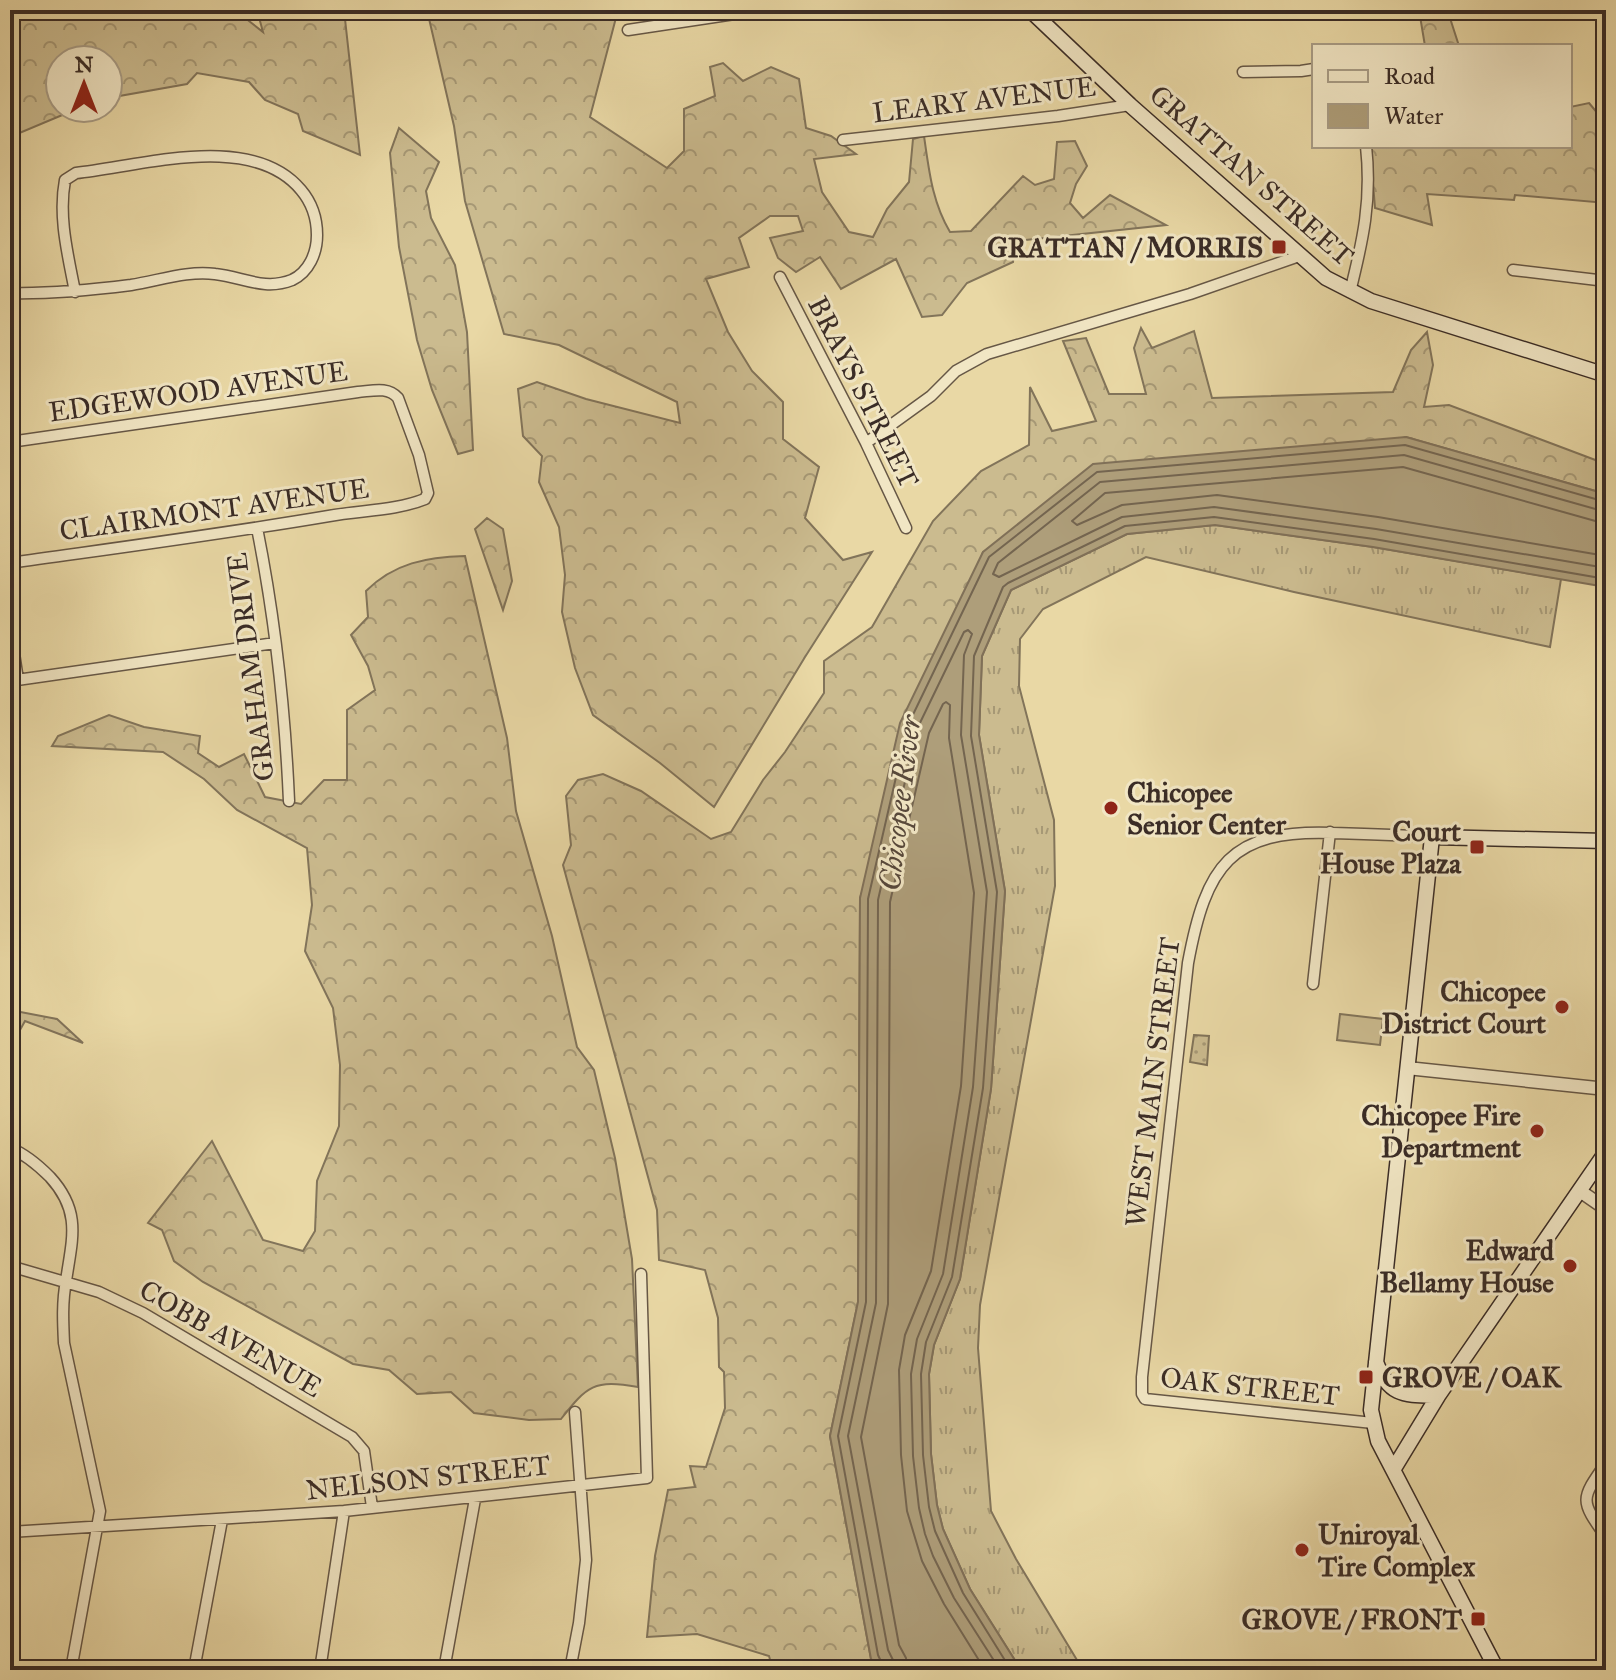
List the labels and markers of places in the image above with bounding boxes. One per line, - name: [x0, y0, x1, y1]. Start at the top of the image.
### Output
- place label: GRATTAN / MORRIS: [987, 230, 1263, 265]
- marker: GRATTAN / MORRIS: [1270, 238, 1288, 256]
- place label: Chicopee Senior Center: [1127, 775, 1287, 842]
- marker: Chicopee Senior Center: [1102, 799, 1120, 817]
- place label: Court House Plaza: [1320, 814, 1462, 881]
- marker: Court House Plaza: [1468, 838, 1486, 856]
- place label: Chicopee District Court: [1382, 974, 1546, 1041]
- marker: Chicopee District Court: [1553, 998, 1571, 1016]
- place label: Chicopee Fire Department: [1361, 1098, 1521, 1165]
- marker: Chicopee Fire Department: [1528, 1122, 1546, 1140]
- place label: Edward Bellamy House: [1380, 1233, 1555, 1300]
- marker: Edward Bellamy House: [1561, 1257, 1579, 1275]
- place label: GROVE / OAK: [1382, 1360, 1562, 1395]
- marker: GROVE / OAK: [1357, 1368, 1375, 1386]
- place label: Uniroyal Tire Complex: [1318, 1517, 1476, 1584]
- marker: Uniroyal Tire Complex: [1293, 1541, 1311, 1559]
- place label: GROVE / FRONT: [1241, 1602, 1463, 1637]
- marker: GROVE / FRONT: [1469, 1610, 1487, 1628]

